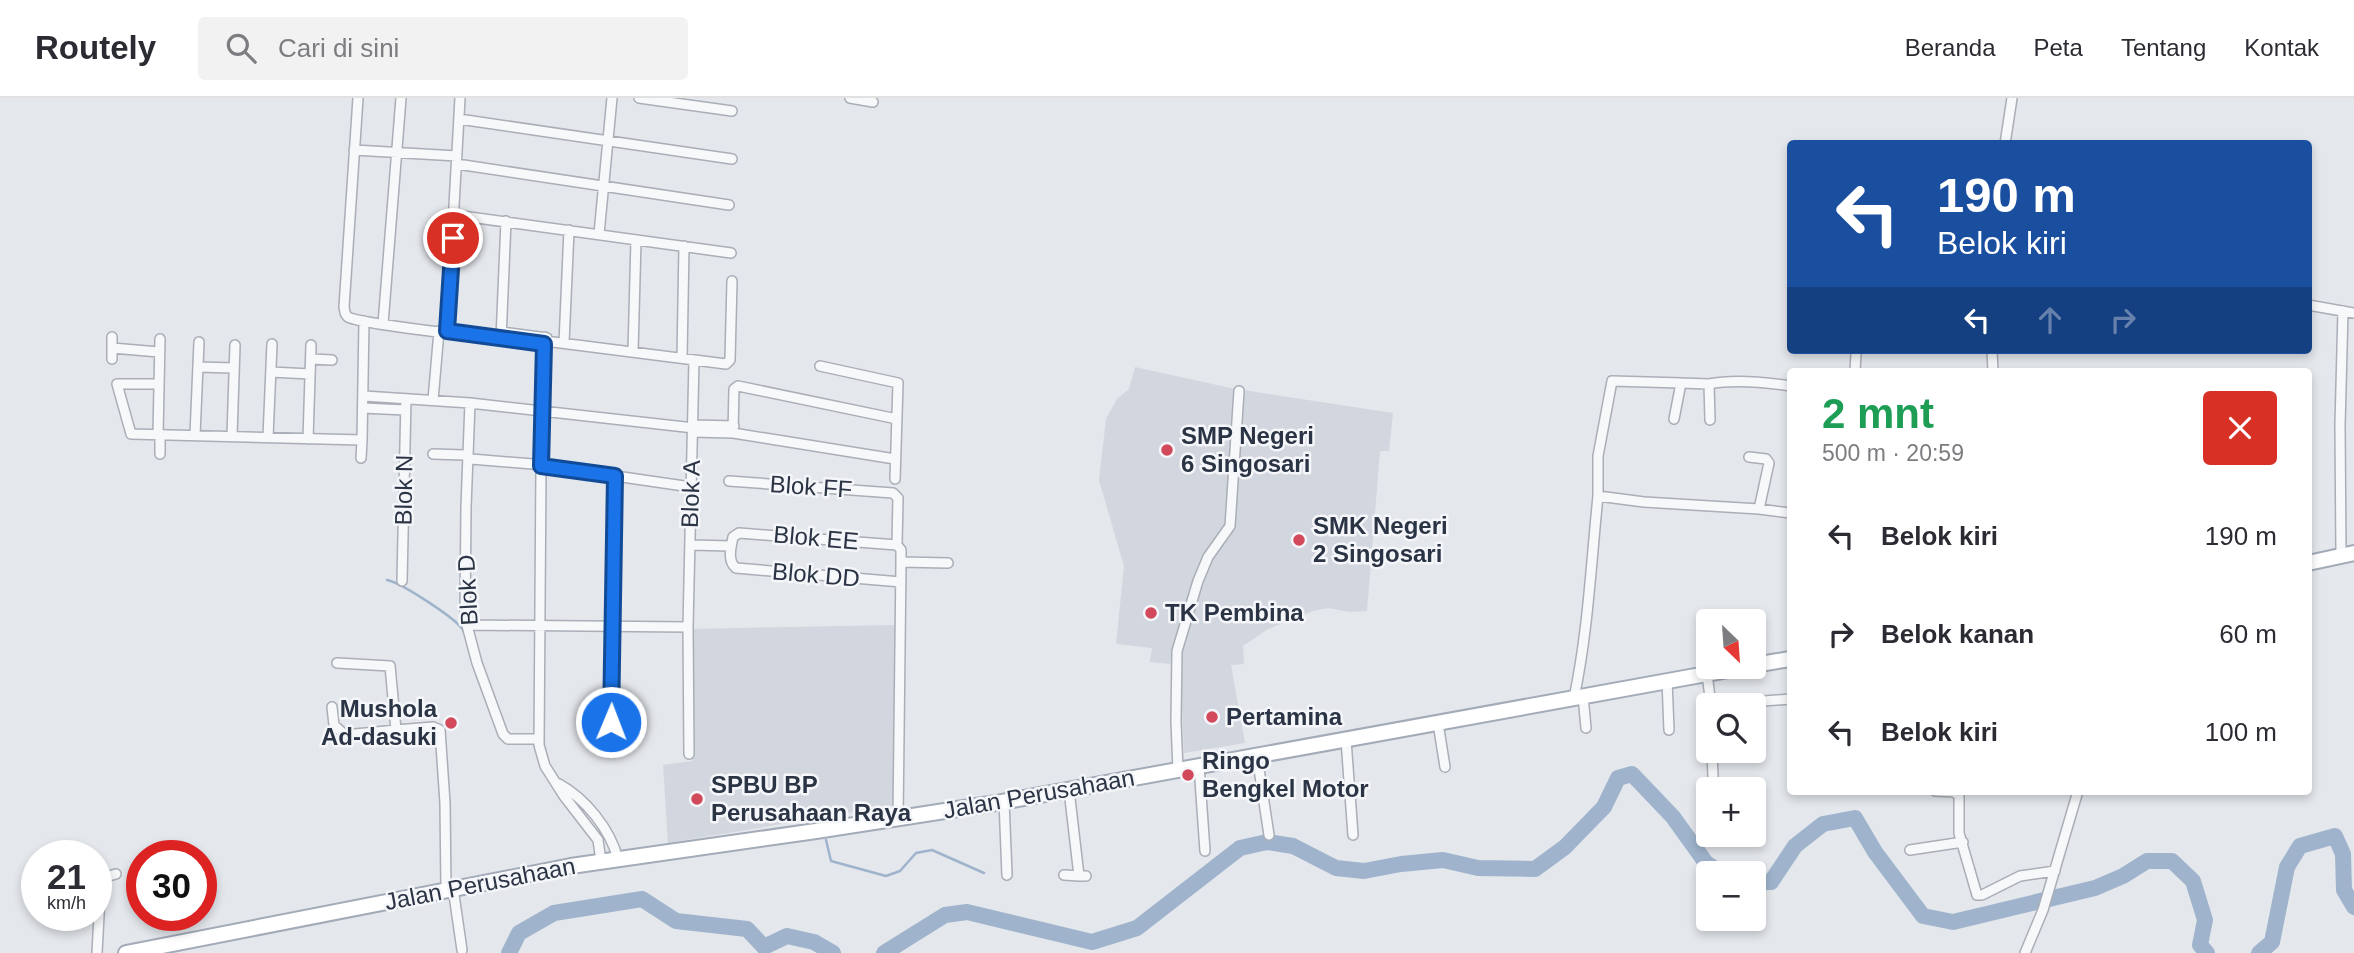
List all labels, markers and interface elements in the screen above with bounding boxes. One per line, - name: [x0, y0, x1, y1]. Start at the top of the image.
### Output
- search box: [198, 17, 688, 80]
- text: Routely: [35, 29, 156, 66]
- icon: search: [222, 29, 260, 67]
- text: Cari di sini: [278, 33, 399, 63]
- text: Beranda: [1905, 34, 1996, 61]
- text: Peta: [2034, 34, 2083, 61]
- text: Tentang: [2121, 34, 2206, 61]
- text: Kontak: [2244, 34, 2319, 61]
- icon: left: [1822, 168, 1913, 259]
- text: 190 m: [1937, 168, 2076, 222]
- pin: [423, 208, 483, 268]
- icon: arrive: [434, 219, 472, 257]
- text: Belok kiri: [1937, 225, 2067, 261]
- icon: left: [1958, 301, 1996, 339]
- icon: ahead: [2031, 301, 2069, 339]
- icon: right: [2104, 301, 2142, 339]
- text: 2 mnt: [1822, 390, 1934, 437]
- button: close: [2203, 391, 2277, 465]
- place label: SMP Negeri 6 Singosari: [1181, 422, 1314, 477]
- text: 500 m · 20:59: [1822, 440, 1964, 466]
- marker: SMP Negeri 6 Singosari: [1159, 442, 1175, 458]
- street label: Blok N: [389, 454, 418, 526]
- street label: Blok A: [676, 460, 705, 528]
- street label: Blok FF: [769, 470, 853, 503]
- place label: SMK Negeri 2 Singosari: [1313, 512, 1448, 567]
- icon: left: [1822, 517, 1860, 555]
- street label: Blok EE: [772, 520, 860, 555]
- text: Belok kiri: [1881, 521, 1998, 551]
- text: 190 m: [2205, 521, 2277, 551]
- marker: SMK Negeri 2 Singosari: [1291, 532, 1307, 548]
- street label: Blok D: [452, 554, 483, 626]
- street label: Blok DD: [771, 557, 861, 592]
- place label: TK Pembina: [1165, 599, 1304, 626]
- marker: TK Pembina: [1143, 605, 1159, 621]
- north arrow: [1696, 609, 1766, 679]
- map controls: [1696, 609, 1766, 931]
- icon: right: [1822, 615, 1860, 653]
- text: Belok kanan: [1881, 619, 2034, 649]
- text: 60 m: [2219, 619, 2277, 649]
- position arrow: [574, 685, 648, 759]
- button: search: [1696, 693, 1766, 763]
- place label: Mushola Ad-dasuki: [321, 695, 438, 750]
- place label: Pertamina: [1226, 703, 1343, 730]
- marker: Pertamina: [1204, 709, 1220, 725]
- icon: left: [1822, 713, 1860, 751]
- marker: Mushola Ad-dasuki: [443, 715, 459, 731]
- text: Belok kiri: [1881, 717, 1998, 747]
- text: 100 m: [2205, 717, 2277, 747]
- place label: Ringo Bengkel Motor: [1202, 747, 1369, 802]
- street label: Jalan Perusahaan: [941, 763, 1137, 824]
- marker: Ringo Bengkel Motor: [1180, 767, 1196, 783]
- place label: SPBU BP Perusahaan Raya: [711, 771, 912, 826]
- button: +: [1696, 777, 1766, 847]
- marker: SPBU BP Perusahaan Raya: [689, 791, 705, 807]
- speed limit sign: 30: [126, 840, 217, 931]
- street label: Jalan Perusahaan: [382, 852, 577, 915]
- text: 21: [47, 857, 86, 896]
- button: −: [1696, 861, 1766, 931]
- text: km/h: [47, 893, 86, 913]

